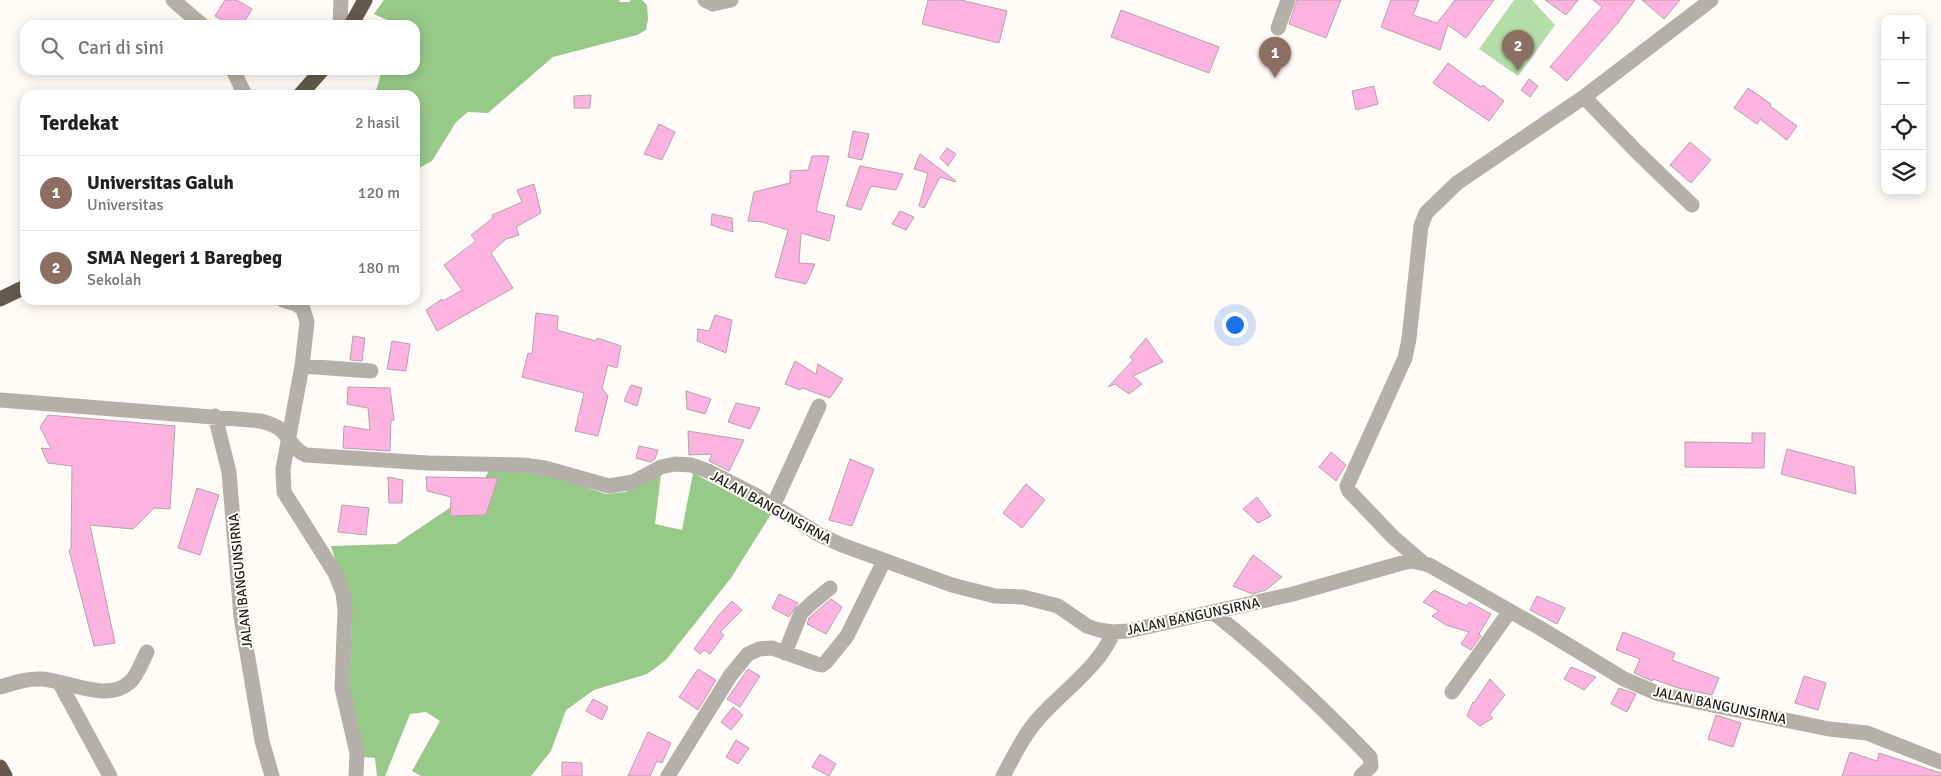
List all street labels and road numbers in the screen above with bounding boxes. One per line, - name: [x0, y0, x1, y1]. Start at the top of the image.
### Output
- street label: JALAN BANGUNSIRNA: [707, 467, 835, 548]
- street label: JALAN BANGUNSIRNA: [225, 512, 256, 649]
- street label: JALAN BANGUNSIRNA: [1125, 594, 1262, 639]
- street label: JALAN BANGUNSIRNA: [1652, 683, 1788, 728]

